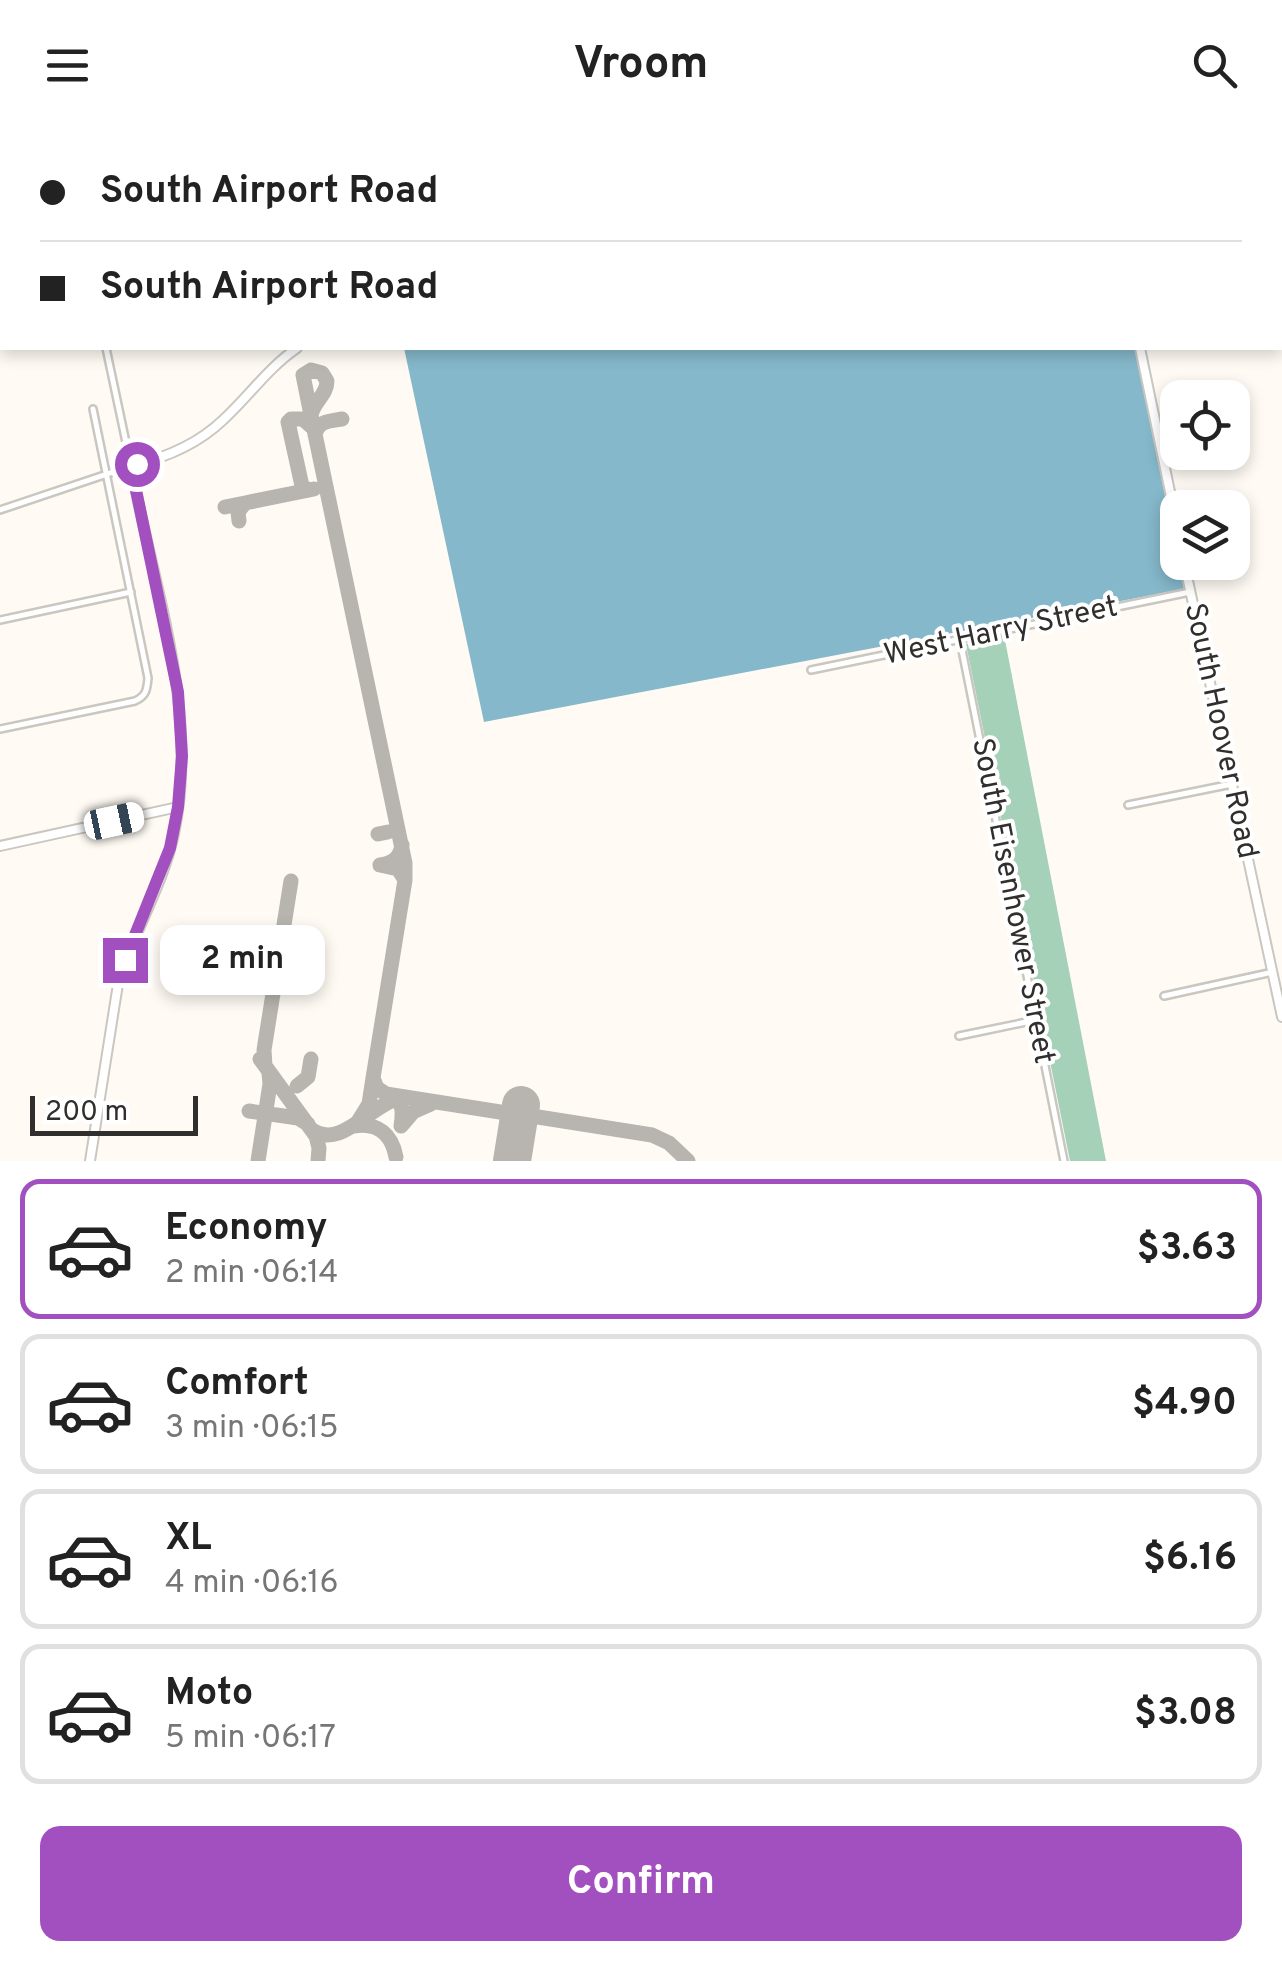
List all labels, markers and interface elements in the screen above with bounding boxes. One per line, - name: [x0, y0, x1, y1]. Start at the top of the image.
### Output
- text: Vroom: [573, 37, 709, 94]
- icon: menu: [40, 38, 95, 93]
- icon: search: [1187, 38, 1242, 93]
- text: South Airport Road: [100, 168, 438, 217]
- text: South Airport Road: [100, 264, 438, 313]
- map controls: [1160, 380, 1250, 580]
- button: locate: [1160, 380, 1250, 470]
- route start: [115, 442, 160, 487]
- button: layers: [1160, 490, 1250, 580]
- street label: West Harry Street: [881, 589, 1121, 675]
- street label: South Hoover Road: [1175, 600, 1265, 862]
- street label: South Eisenhower Street: [962, 735, 1062, 1067]
- car: [82, 800, 146, 842]
- callout: 2 min: [160, 925, 325, 995]
- route end: [103, 938, 148, 983]
- text: 2 min: [201, 940, 284, 980]
- scale bar: [30, 1091, 198, 1136]
- text: 200 m: [45, 1095, 128, 1131]
- icon: car: [45, 1204, 135, 1294]
- text: Economy: [165, 1205, 327, 1254]
- text: $3.63: [1137, 1225, 1237, 1274]
- text: 2 min · 06:14: [165, 1254, 338, 1294]
- icon: car: [45, 1359, 135, 1449]
- text: Comfort: [165, 1360, 309, 1409]
- text: $4.90: [1132, 1380, 1237, 1429]
- text: 3 min · 06:15: [165, 1409, 339, 1449]
- icon: car: [45, 1514, 135, 1604]
- text: XL: [165, 1515, 212, 1564]
- text: $6.16: [1143, 1535, 1237, 1584]
- text: 4 min · 06:16: [165, 1564, 339, 1604]
- icon: car: [45, 1669, 135, 1759]
- text: Moto: [165, 1670, 253, 1719]
- text: $3.08: [1134, 1690, 1237, 1739]
- text: 5 min · 06:17: [165, 1719, 336, 1759]
- button: Confirm: [40, 1826, 1242, 1941]

